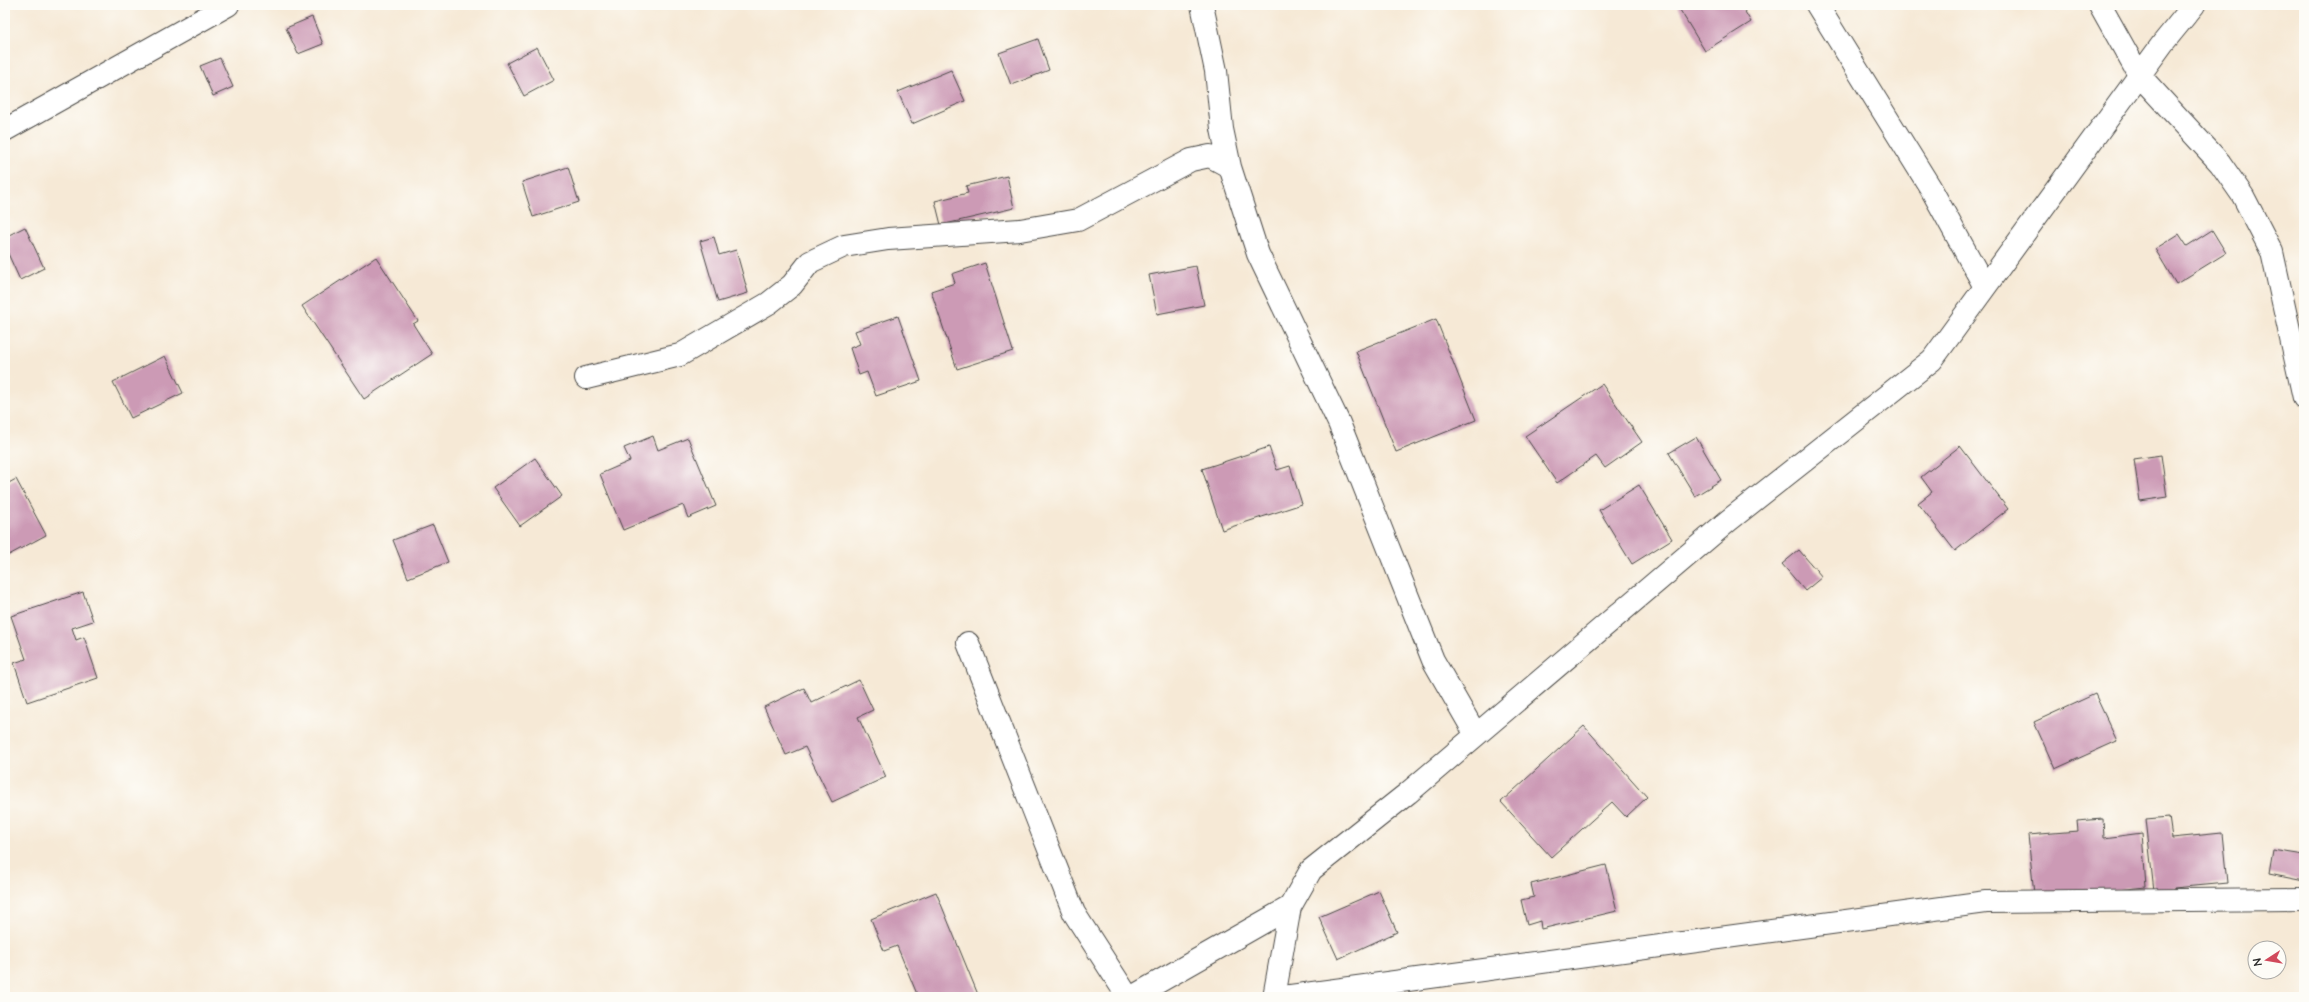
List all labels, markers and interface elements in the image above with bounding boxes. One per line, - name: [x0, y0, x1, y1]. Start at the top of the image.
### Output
- north arrow: [2247, 940, 2287, 980]
- text: N: [2250, 957, 2266, 967]

